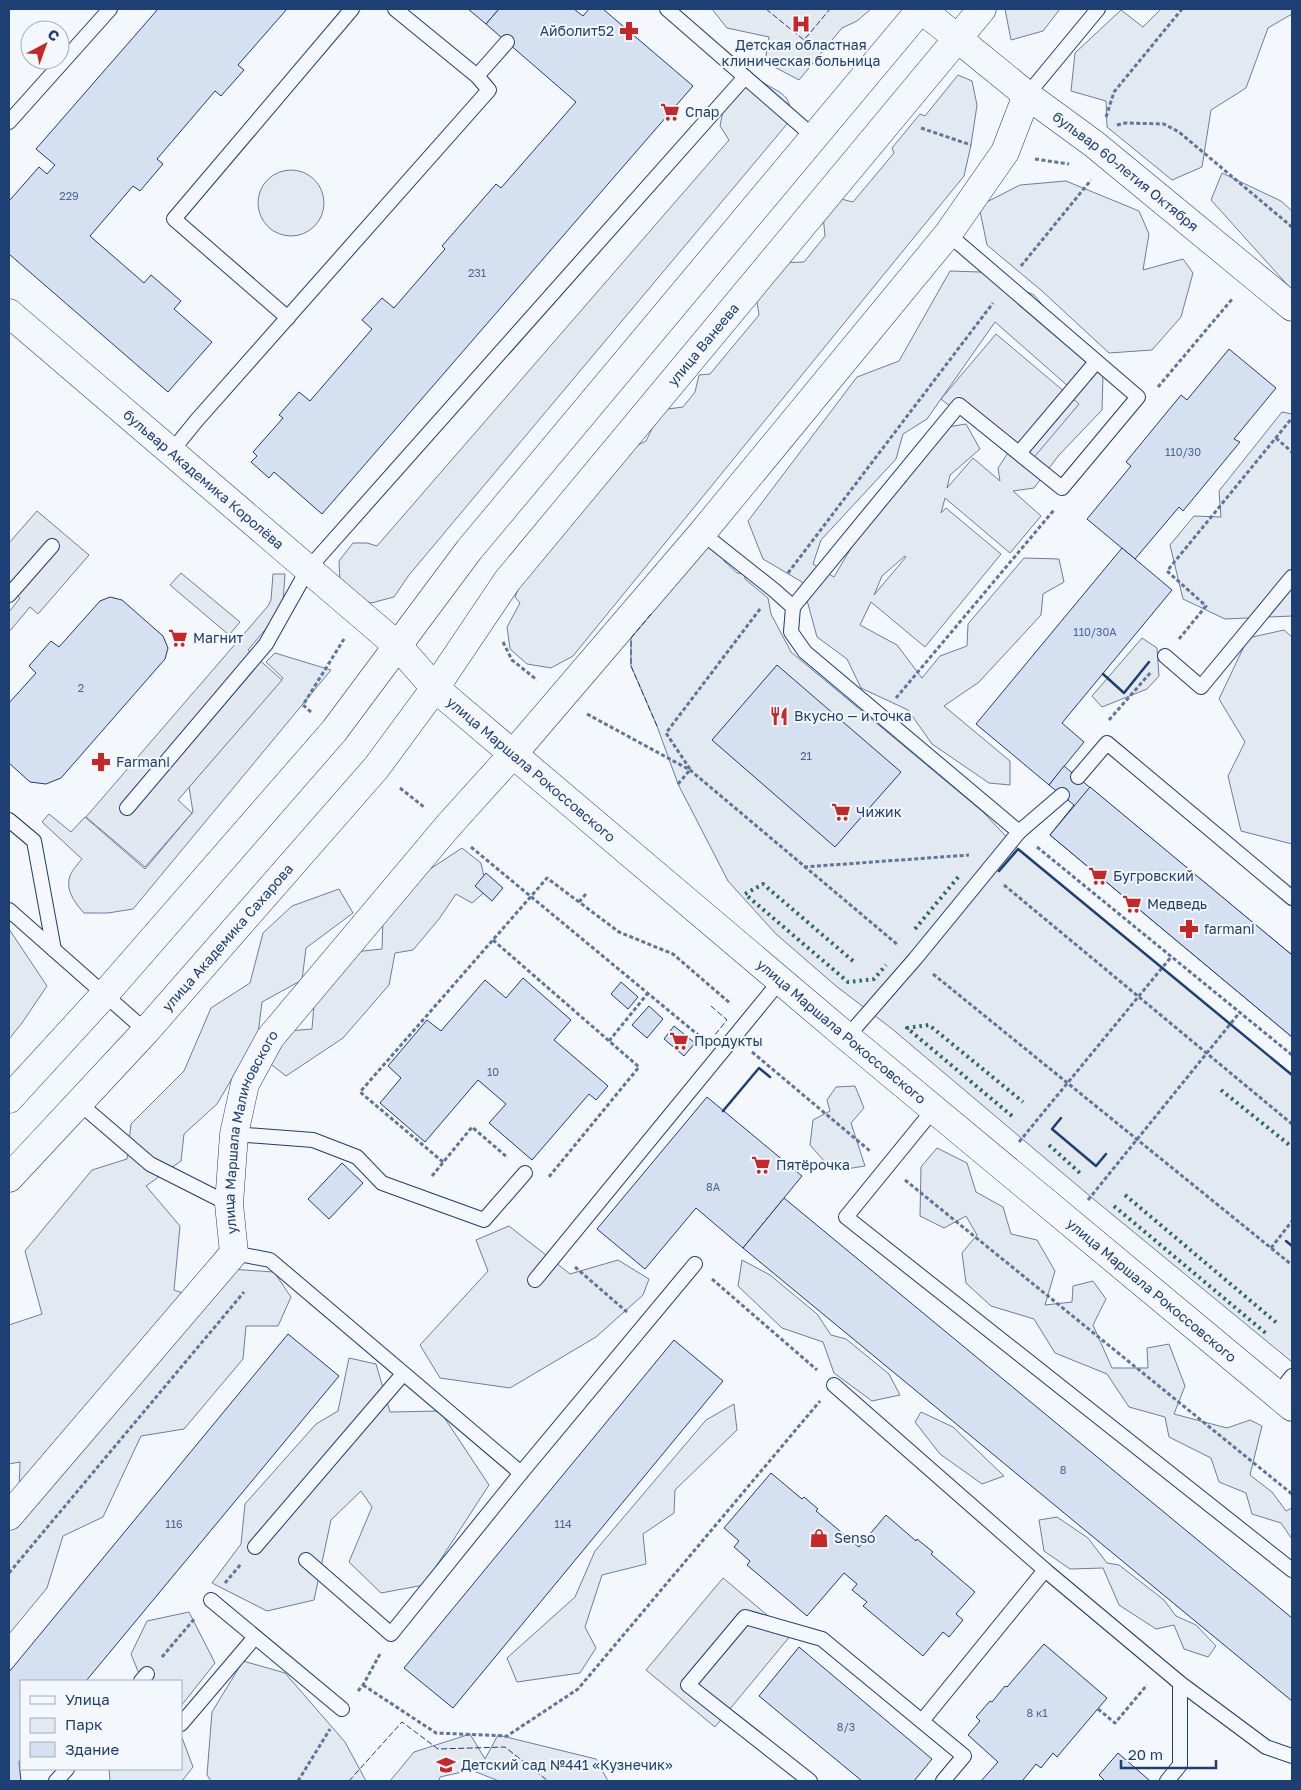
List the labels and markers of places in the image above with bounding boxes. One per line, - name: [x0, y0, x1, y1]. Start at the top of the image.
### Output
- hospital icon: Детская областная клиническая больница: [790, 13, 812, 35]
- pharmacy icon: Айболит52: [618, 20, 640, 42]
- place label: Айболит52: [540, 22, 614, 39]
- place label: Детская областная клиническая больница: [722, 36, 880, 69]
- supermarket icon: Спар: [659, 101, 681, 123]
- place label: Спар: [685, 103, 719, 120]
- supermarket icon: Магнит: [167, 627, 189, 649]
- place label: Магнит: [193, 629, 243, 646]
- restaurant icon: Вкусно — и точка: [768, 705, 790, 727]
- place label: Вкусно — и точка: [794, 707, 912, 724]
- pharmacy icon: Farmani: [90, 751, 112, 773]
- place label: Farmani: [116, 753, 170, 770]
- supermarket icon: Чижик: [830, 801, 852, 823]
- place label: Чижик: [856, 803, 902, 820]
- supermarket icon: Бугровский: [1087, 865, 1109, 887]
- place label: Бугровский: [1113, 867, 1194, 884]
- supermarket icon: Медведь: [1121, 893, 1143, 915]
- place label: Медведь: [1147, 895, 1207, 912]
- pharmacy icon: farmani: [1178, 918, 1200, 940]
- place label: farmani: [1204, 920, 1255, 937]
- supermarket icon: Продукты: [668, 1030, 690, 1052]
- place label: Продукты: [694, 1032, 763, 1049]
- supermarket icon: Пятёрочка: [750, 1154, 772, 1176]
- place label: Пятёрочка: [776, 1156, 850, 1173]
- shop icon: Senso: [808, 1527, 830, 1549]
- place label: Senso: [834, 1529, 876, 1546]
- school or university icon: Детский сад №441 «Кузнечик»: [435, 1754, 457, 1776]
- place label: Детский сад №441 «Кузнечик»: [461, 1756, 673, 1773]

